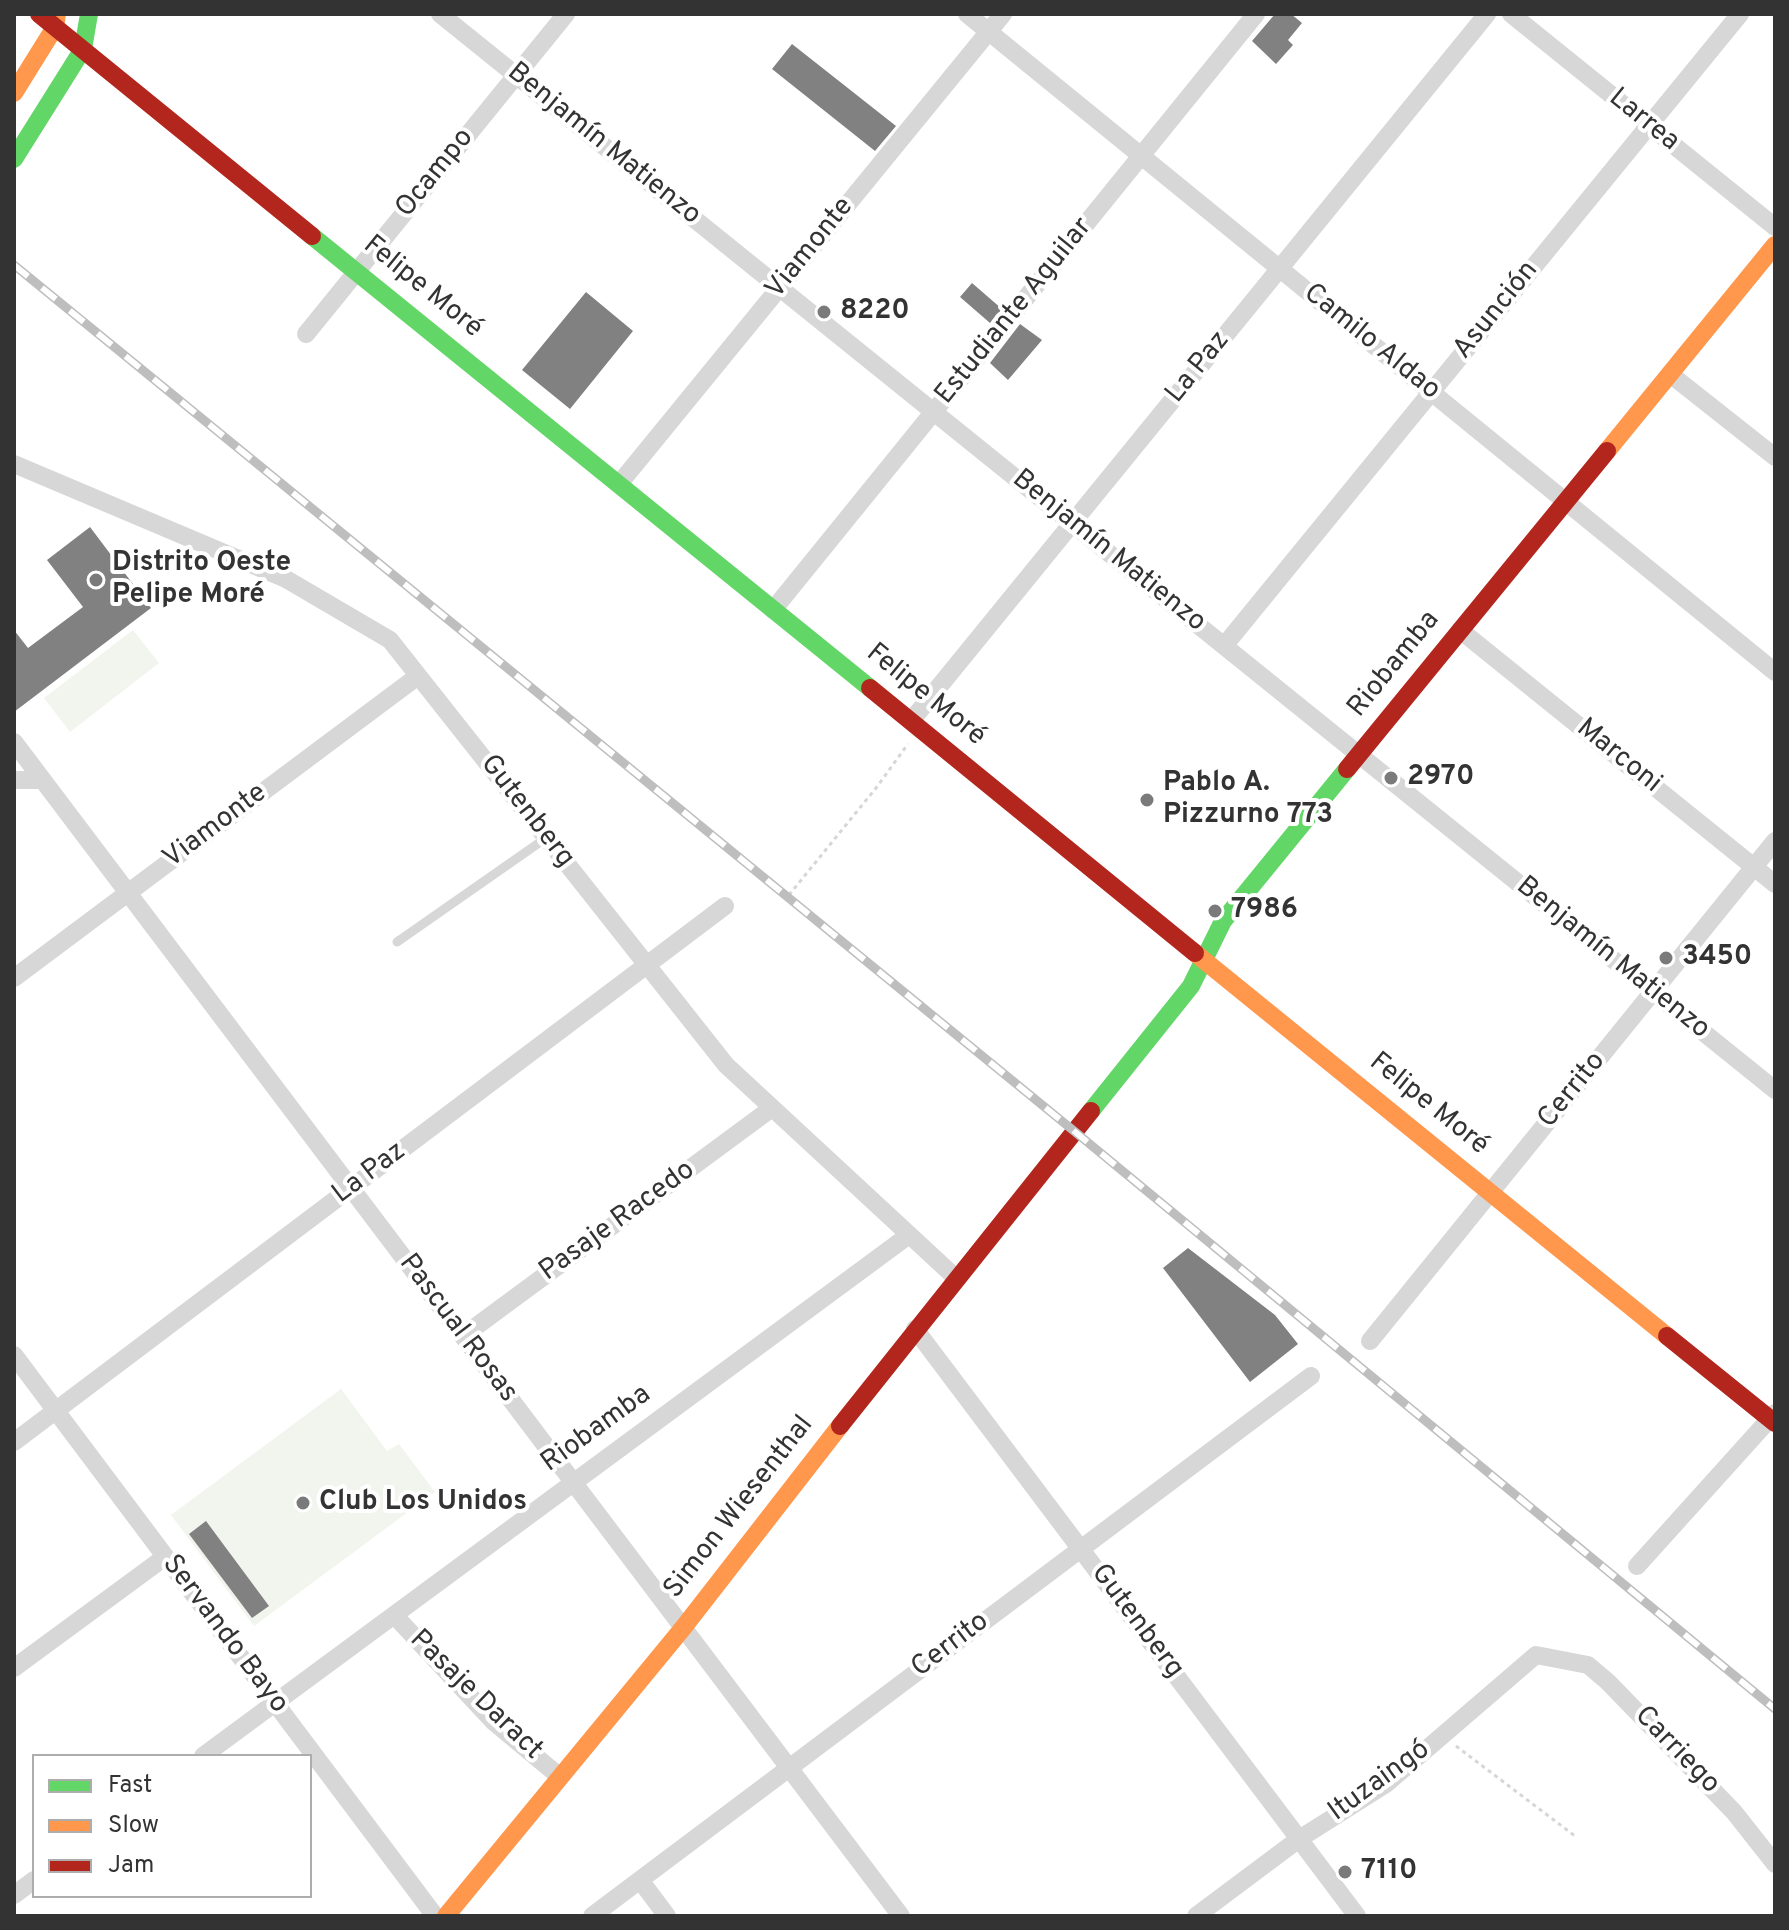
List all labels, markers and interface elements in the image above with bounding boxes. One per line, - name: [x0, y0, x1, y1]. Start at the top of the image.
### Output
- street label: Benjamín Matienzo: [499, 57, 707, 233]
- street label: Larrea: [1601, 82, 1685, 160]
- street label: Ocampo: [390, 123, 482, 225]
- street label: Viamonte: [760, 191, 862, 307]
- street label: Estudiante Aguilar: [929, 212, 1101, 412]
- street label: Felipe Moré: [355, 230, 489, 346]
- street label: Asunción: [1447, 255, 1547, 367]
- street label: Camilo Aldao: [1296, 278, 1446, 408]
- place label: 8220: [840, 295, 910, 329]
- marker: 8220: [815, 303, 833, 321]
- street label: La Paz: [1160, 325, 1238, 411]
- street label: Benjamín Matienzo: [1004, 464, 1212, 640]
- place label: Distrito Oeste Pelipe Moré: [112, 547, 291, 613]
- marker: Distrito Oeste Pelipe Moré: [87, 571, 105, 589]
- street label: Riobamba: [1342, 605, 1448, 725]
- street label: Felipe Moré: [858, 638, 992, 754]
- street label: Marconi: [1569, 713, 1667, 801]
- street label: Gutenberg: [472, 749, 580, 875]
- place label: 2970: [1407, 761, 1474, 795]
- place label: Pablo A. Pizzurno 773: [1163, 767, 1333, 833]
- marker: 2970: [1382, 769, 1400, 787]
- street label: Viamonte: [158, 777, 274, 877]
- marker: Pablo A. Pizzurno 773: [1138, 791, 1156, 809]
- street label: Benjamín Matienzo: [1508, 871, 1716, 1047]
- place label: 7986: [1231, 894, 1298, 928]
- marker: 7986: [1206, 902, 1224, 920]
- place label: 3450: [1682, 941, 1752, 975]
- marker: 3450: [1657, 949, 1675, 967]
- street label: Cerrito: [1532, 1046, 1614, 1136]
- street label: Felipe Moré: [1361, 1047, 1495, 1163]
- street label: La Paz: [327, 1136, 413, 1212]
- street label: Pasaje Racedo: [534, 1154, 702, 1290]
- street label: Pascual Rosas: [390, 1248, 524, 1410]
- street label: Riobamba: [536, 1379, 658, 1481]
- street label: Simon Wiesenthal: [658, 1410, 822, 1606]
- place label: Club Los Unidos: [319, 1486, 527, 1520]
- marker: Club Los Unidos: [294, 1494, 312, 1512]
- street label: Servando Bayo: [154, 1549, 294, 1721]
- street label: Gutenberg: [1082, 1558, 1190, 1686]
- street label: Cerrito: [906, 1606, 996, 1686]
- street label: Pasaje Daract: [401, 1624, 549, 1768]
- street label: Carriego: [1626, 1700, 1726, 1802]
- street label: Ituzaingó: [1323, 1734, 1437, 1830]
- legend: [32, 1754, 312, 1898]
- text: Fast: [108, 1771, 152, 1801]
- text: Slow: [108, 1811, 159, 1841]
- text: Jam: [108, 1851, 154, 1881]
- place label: 7110: [1361, 1855, 1417, 1889]
- marker: 7110: [1336, 1863, 1354, 1881]

